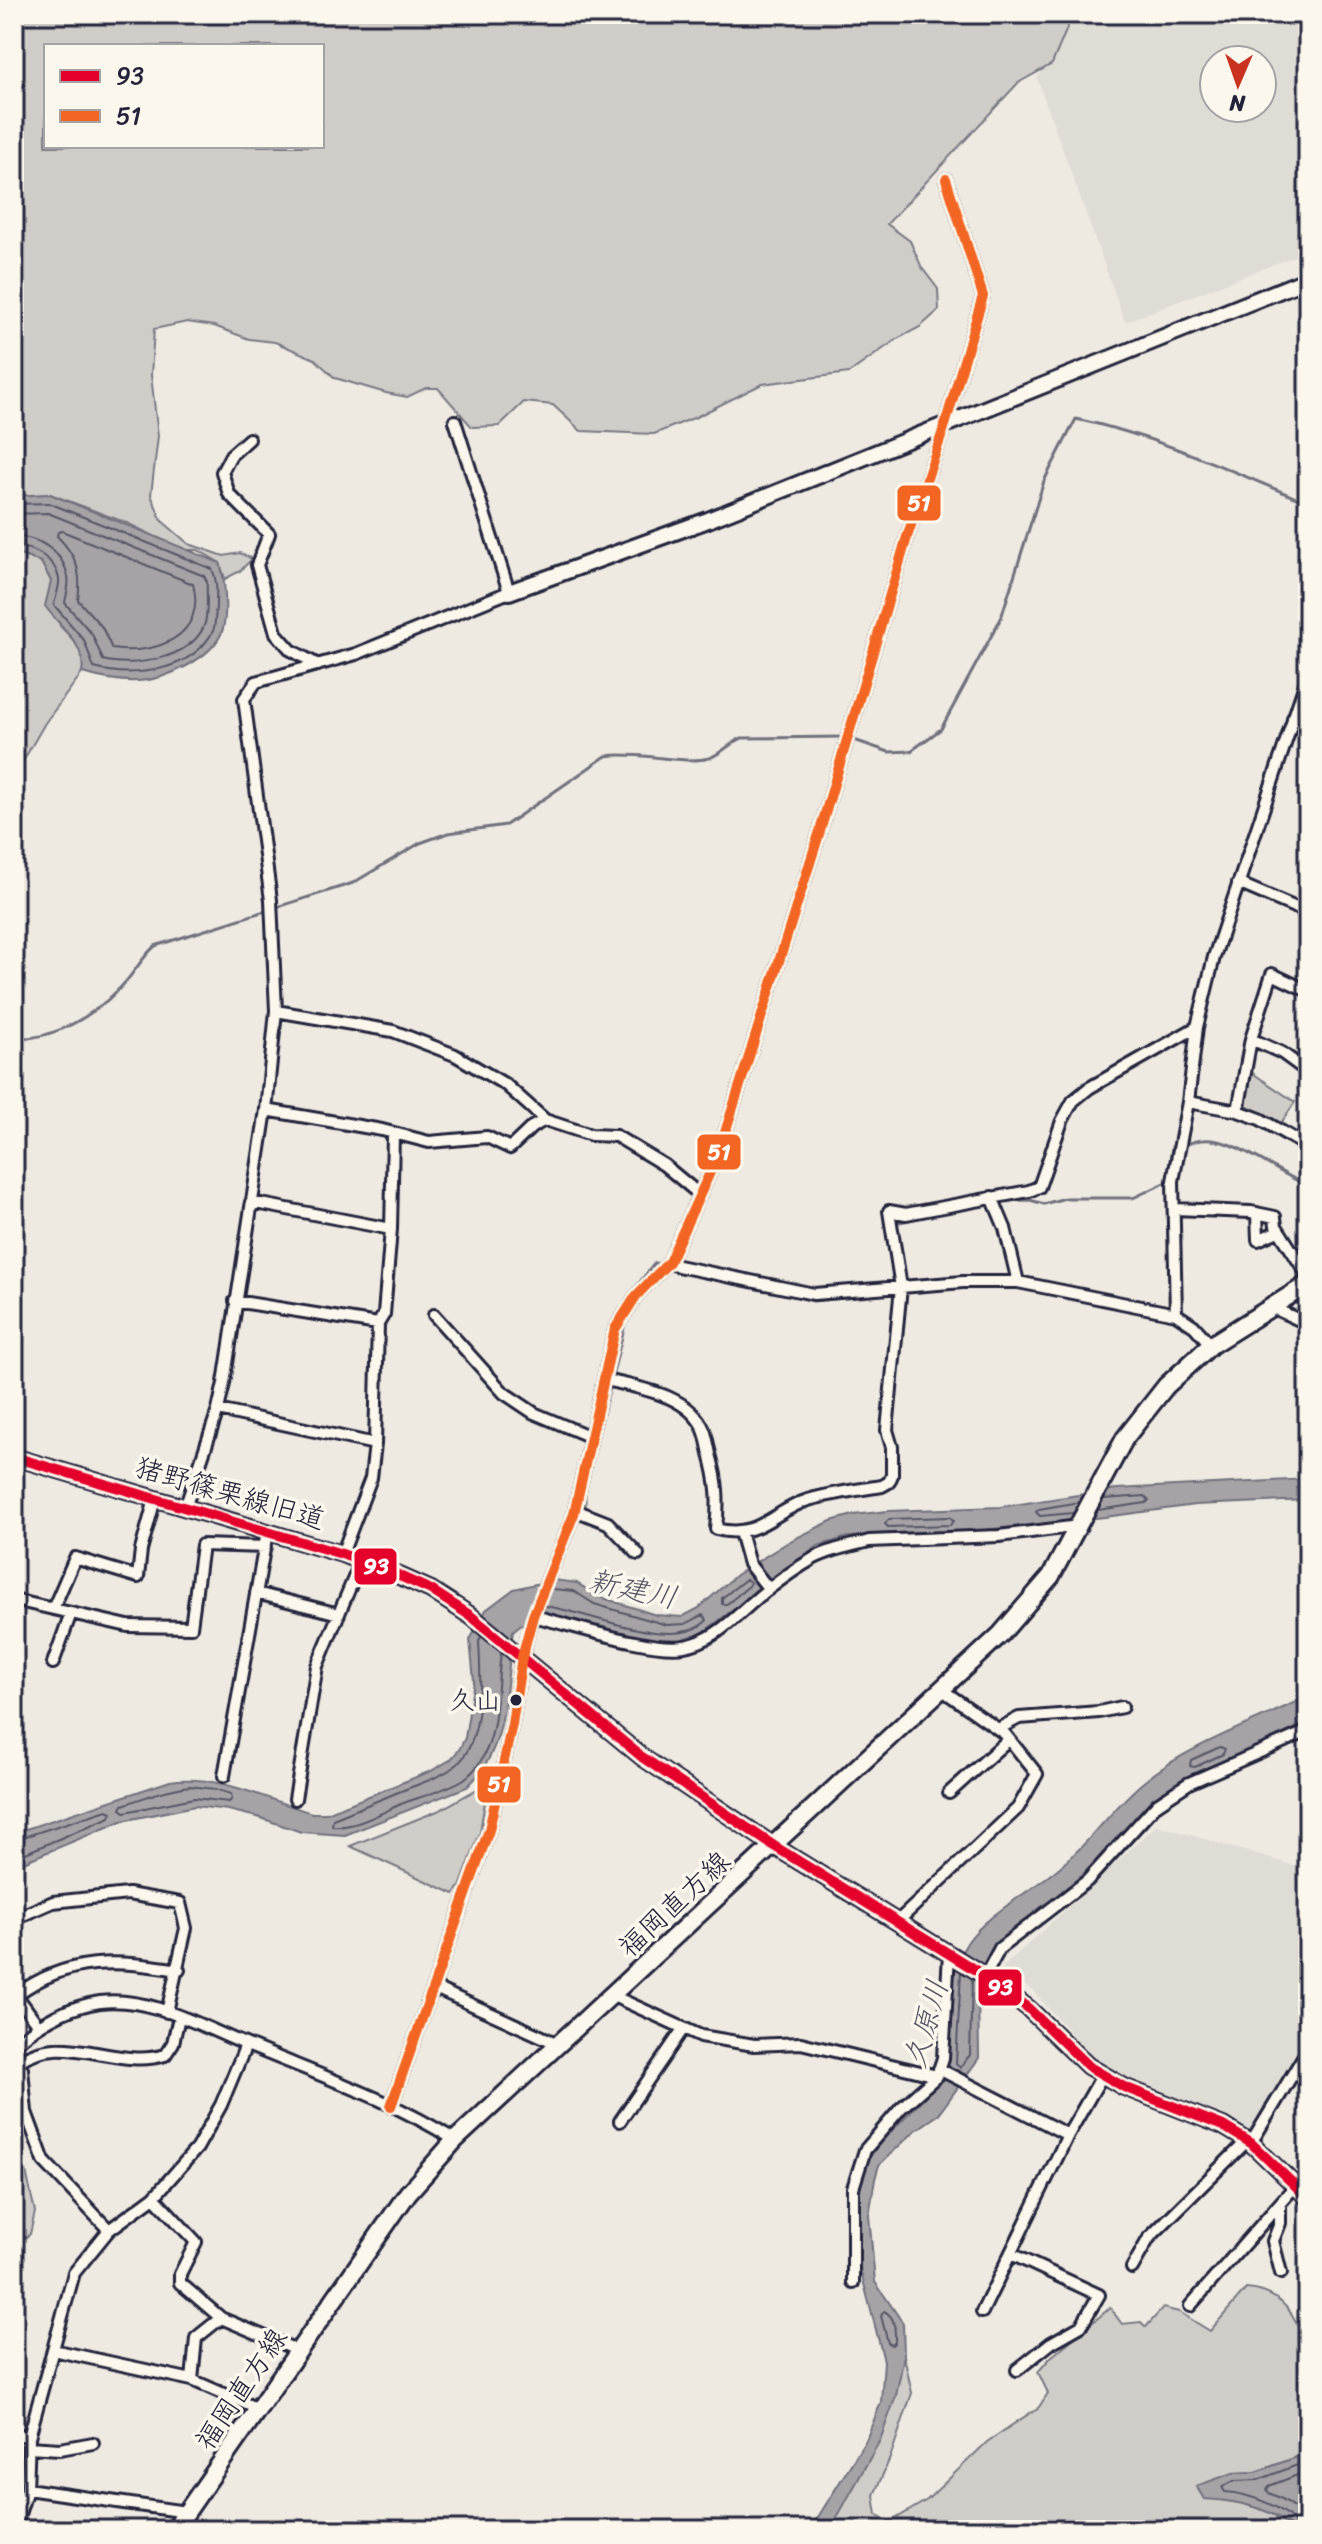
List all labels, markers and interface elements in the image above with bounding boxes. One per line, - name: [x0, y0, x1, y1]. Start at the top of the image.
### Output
- legend: [44, 44, 324, 148]
- north arrow: [1198, 44, 1278, 124]
- text: 93: [116, 55, 144, 97]
- text: N: [1228, 84, 1247, 123]
- text: 51: [116, 95, 141, 137]
- line badge: 51: [896, 484, 942, 522]
- text: 51: [908, 484, 931, 523]
- line badge: 51: [696, 1133, 742, 1171]
- text: 51: [708, 1133, 731, 1172]
- street label: 猪野篠栗線旧道: [129, 1442, 331, 1544]
- line badge: 93: [353, 1547, 398, 1586]
- text: 93: [363, 1547, 389, 1586]
- water label: 新建川: [583, 1553, 683, 1625]
- place label: 久山: [449, 1677, 501, 1723]
- marker: 久山: [508, 1692, 524, 1708]
- line badge: 51: [476, 1765, 522, 1804]
- text: 51: [488, 1765, 511, 1804]
- street label: 福岡直方線: [606, 1838, 742, 1970]
- line badge: 93: [977, 1968, 1023, 2007]
- text: 93: [987, 1968, 1013, 2007]
- water label: 久原川: [888, 1973, 964, 2075]
- street label: 福岡直方線: [182, 2317, 300, 2461]

